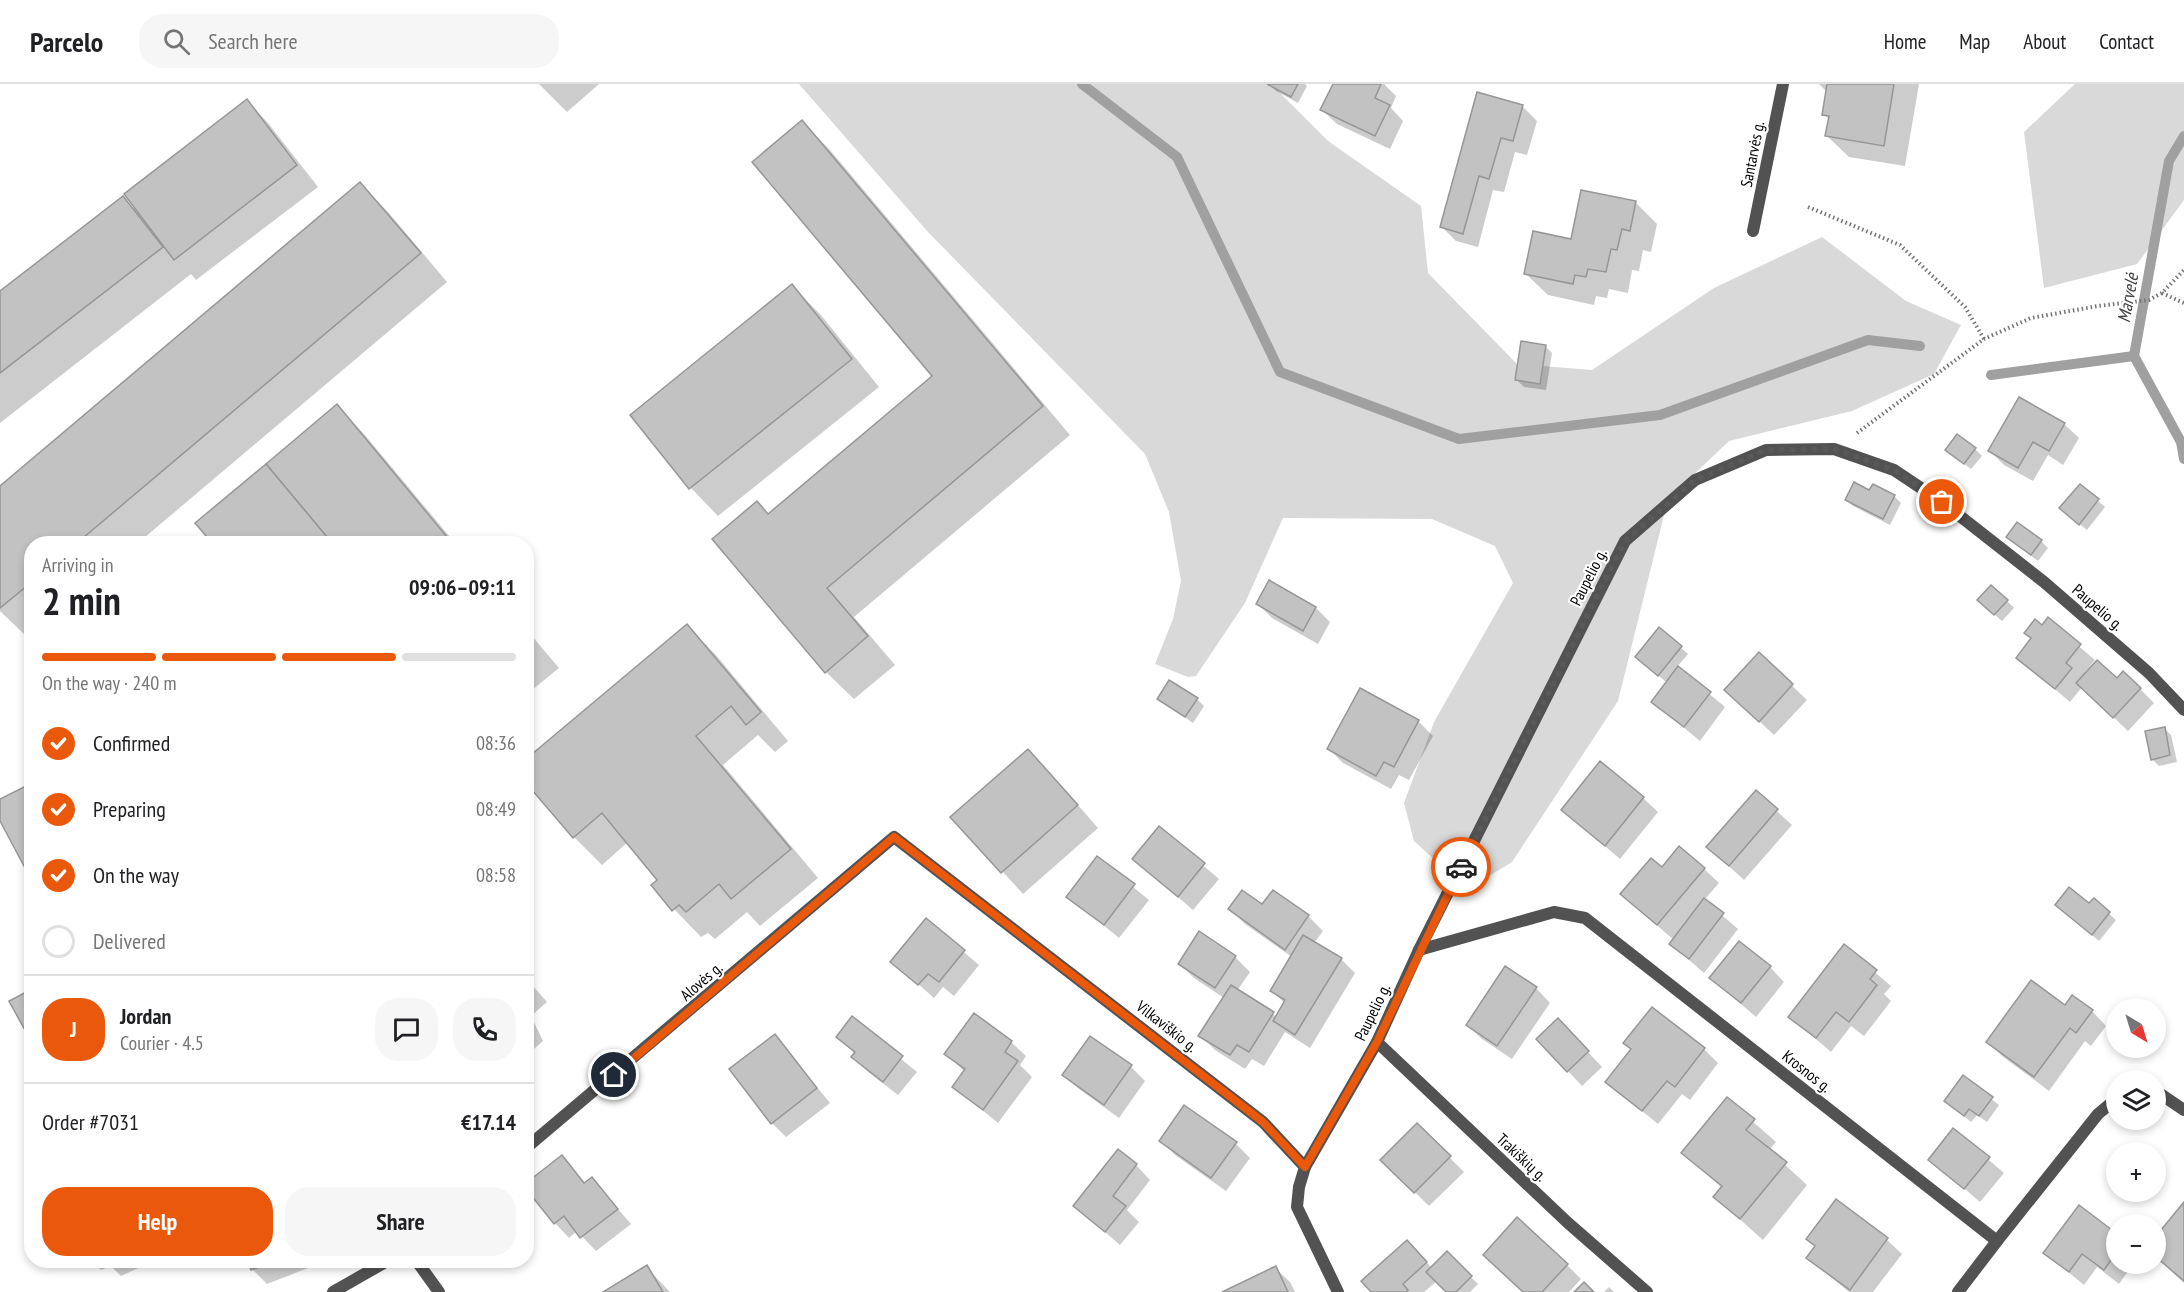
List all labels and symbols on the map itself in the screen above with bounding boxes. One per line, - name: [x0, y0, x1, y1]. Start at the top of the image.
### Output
- street label: Santarvės g.: [1736, 119, 1768, 189]
- water label: Marvelė: [2112, 270, 2143, 324]
- pin: [1916, 476, 1967, 527]
- street label: Paupelio g.: [1565, 545, 1611, 609]
- street label: Paupelio g.: [2068, 579, 2128, 635]
- courier: [1431, 837, 1491, 897]
- street label: Alovės g.: [676, 957, 726, 1005]
- street label: Paupelio g.: [1350, 980, 1394, 1044]
- street label: Vilkaviškio g.: [1132, 995, 1202, 1056]
- north arrow: [2106, 998, 2166, 1058]
- street label: Krosnos g.: [1778, 1046, 1836, 1096]
- pin: [588, 1049, 639, 1100]
- street label: Trakiškių g.: [1493, 1129, 1551, 1185]

